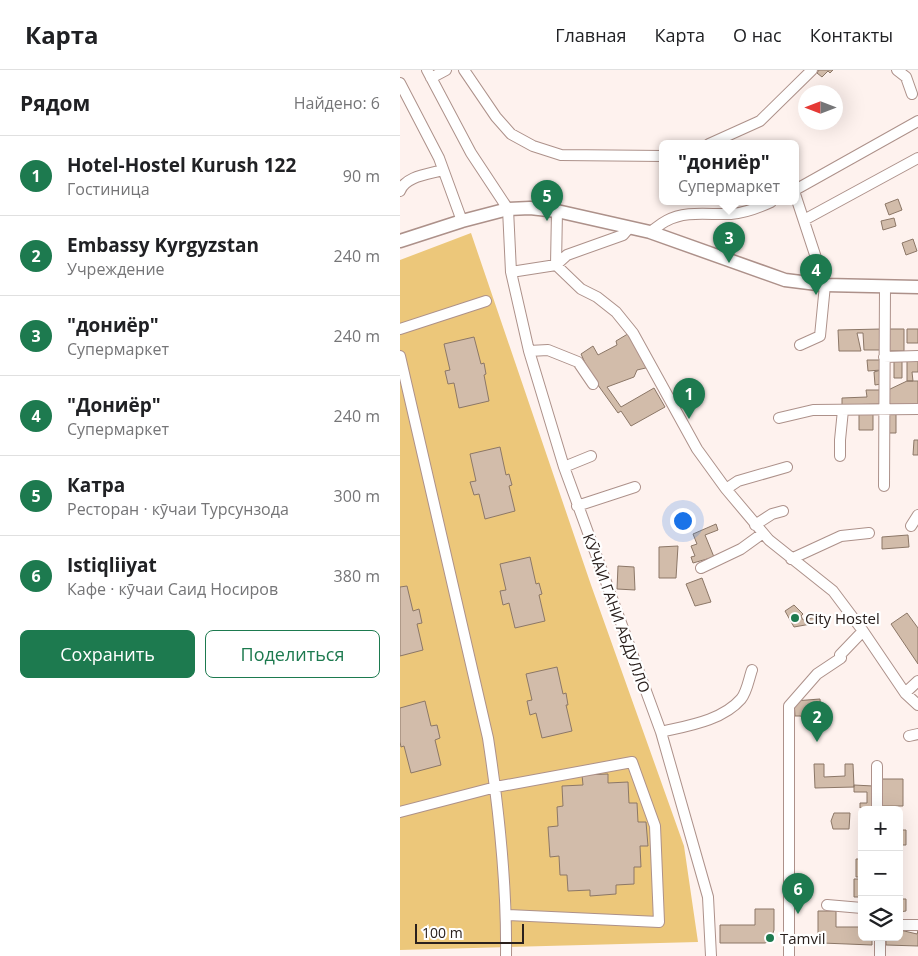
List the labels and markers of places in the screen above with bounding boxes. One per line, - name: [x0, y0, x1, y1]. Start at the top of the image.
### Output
- pin: 5: [531, 180, 563, 221]
- pin: 3: [713, 222, 745, 263]
- pin: 4: [800, 254, 832, 295]
- pin: 1: [673, 378, 705, 419]
- place label: City Hostel: [805, 608, 880, 628]
- marker: City Hostel: [789, 612, 801, 624]
- pin: 2: [801, 701, 833, 742]
- pin: 6: [782, 873, 814, 914]
- place label: Tamvil: [780, 928, 826, 948]
- marker: Tamvil: [764, 932, 776, 944]

